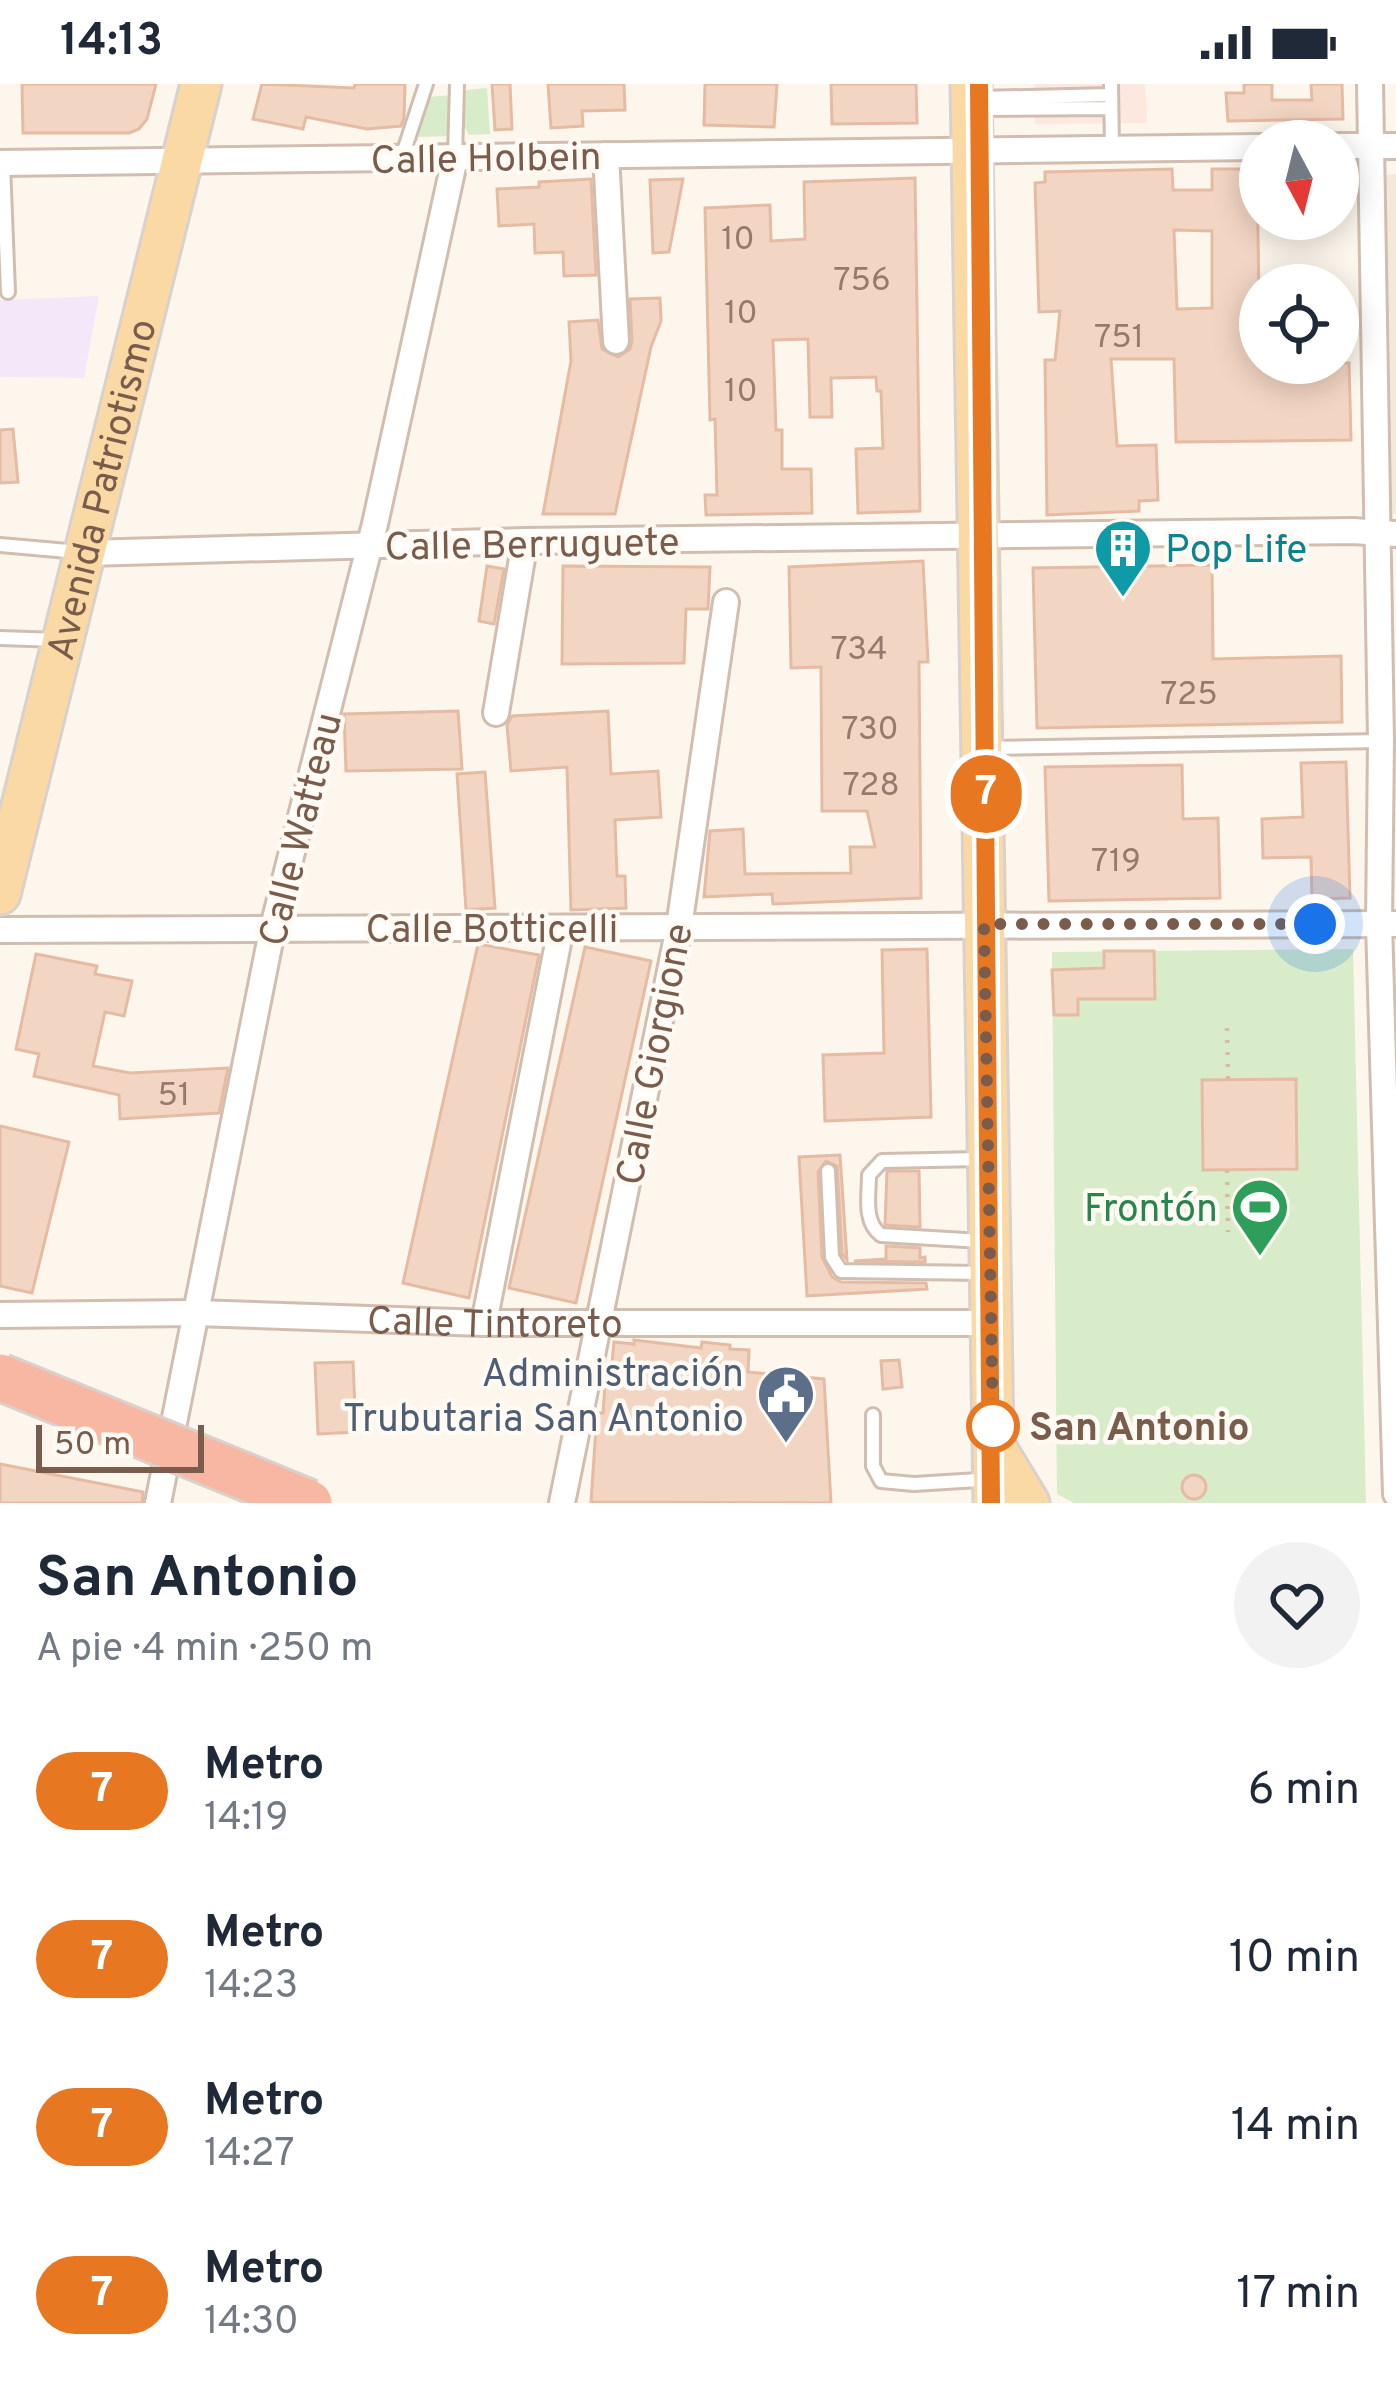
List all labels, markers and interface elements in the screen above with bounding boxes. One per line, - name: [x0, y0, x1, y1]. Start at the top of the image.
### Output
- text: 14:13: [60, 14, 163, 71]
- north arrow: [1239, 120, 1359, 240]
- map controls: [1239, 120, 1359, 384]
- street label: Calle Holbein: [370, 135, 602, 188]
- house number: 10: [721, 220, 755, 262]
- house number: 756: [833, 261, 891, 303]
- button: locate: [1239, 264, 1359, 384]
- house number: 10: [724, 294, 758, 336]
- street label: Avenida Patriotismo: [39, 315, 171, 666]
- house number: 751: [1094, 318, 1144, 360]
- house number: 10: [724, 372, 758, 414]
- building icon: Pop Life: [1092, 517, 1154, 599]
- street label: Calle Berruguete: [384, 520, 680, 575]
- place label: Pop Life: [1165, 528, 1307, 577]
- house number: 734: [830, 630, 888, 672]
- house number: 725: [1160, 675, 1218, 717]
- street label: Calle Watteau: [251, 708, 356, 952]
- house number: 730: [841, 710, 899, 752]
- line badge: 7: [947, 755, 1025, 833]
- house number: 728: [842, 766, 900, 808]
- text: 7: [975, 767, 997, 820]
- house number: 719: [1091, 842, 1141, 884]
- your location: [1285, 894, 1345, 954]
- street label: Calle Botticelli: [366, 908, 618, 957]
- street label: Calle Giorgione: [608, 920, 707, 1190]
- house number: 51: [158, 1076, 190, 1118]
- sports icon: Frontón: [1229, 1176, 1291, 1258]
- place label: Frontón: [1084, 1187, 1218, 1236]
- street label: Calle Tintoreto: [366, 1299, 623, 1352]
- place label: Administración Trubutaria San Antonio: [343, 1352, 744, 1446]
- public building icon: Administración Trubutaria San Antonio: [755, 1363, 817, 1445]
- marker: San Antonio: [968, 1401, 1018, 1451]
- place label: San Antonio: [1029, 1406, 1250, 1455]
- scale bar: [36, 1419, 204, 1472]
- text: 50 m: [54, 1425, 131, 1467]
- button: heart: [1234, 1542, 1360, 1668]
- text: San Antonio: [36, 1545, 359, 1617]
- text: A pie · 4 min · 250 m: [36, 1626, 373, 1675]
- text: Metro: [204, 1738, 324, 1795]
- text: 6 min: [1248, 1763, 1360, 1820]
- text: 7: [91, 1764, 113, 1817]
- text: 14:19: [204, 1795, 289, 1844]
- text: Metro: [204, 1906, 324, 1963]
- text: 10 min: [1229, 1931, 1360, 1988]
- text: 7: [91, 1932, 113, 1985]
- text: 14:23: [204, 1963, 298, 2012]
- text: Metro: [204, 2074, 324, 2131]
- text: 14 min: [1231, 2099, 1360, 2156]
- text: 7: [91, 2100, 113, 2153]
- text: 14:27: [204, 2131, 295, 2180]
- text: Metro: [204, 2242, 324, 2299]
- text: 17 min: [1236, 2267, 1360, 2324]
- text: 7: [91, 2268, 113, 2321]
- text: 14:30: [204, 2299, 299, 2348]

